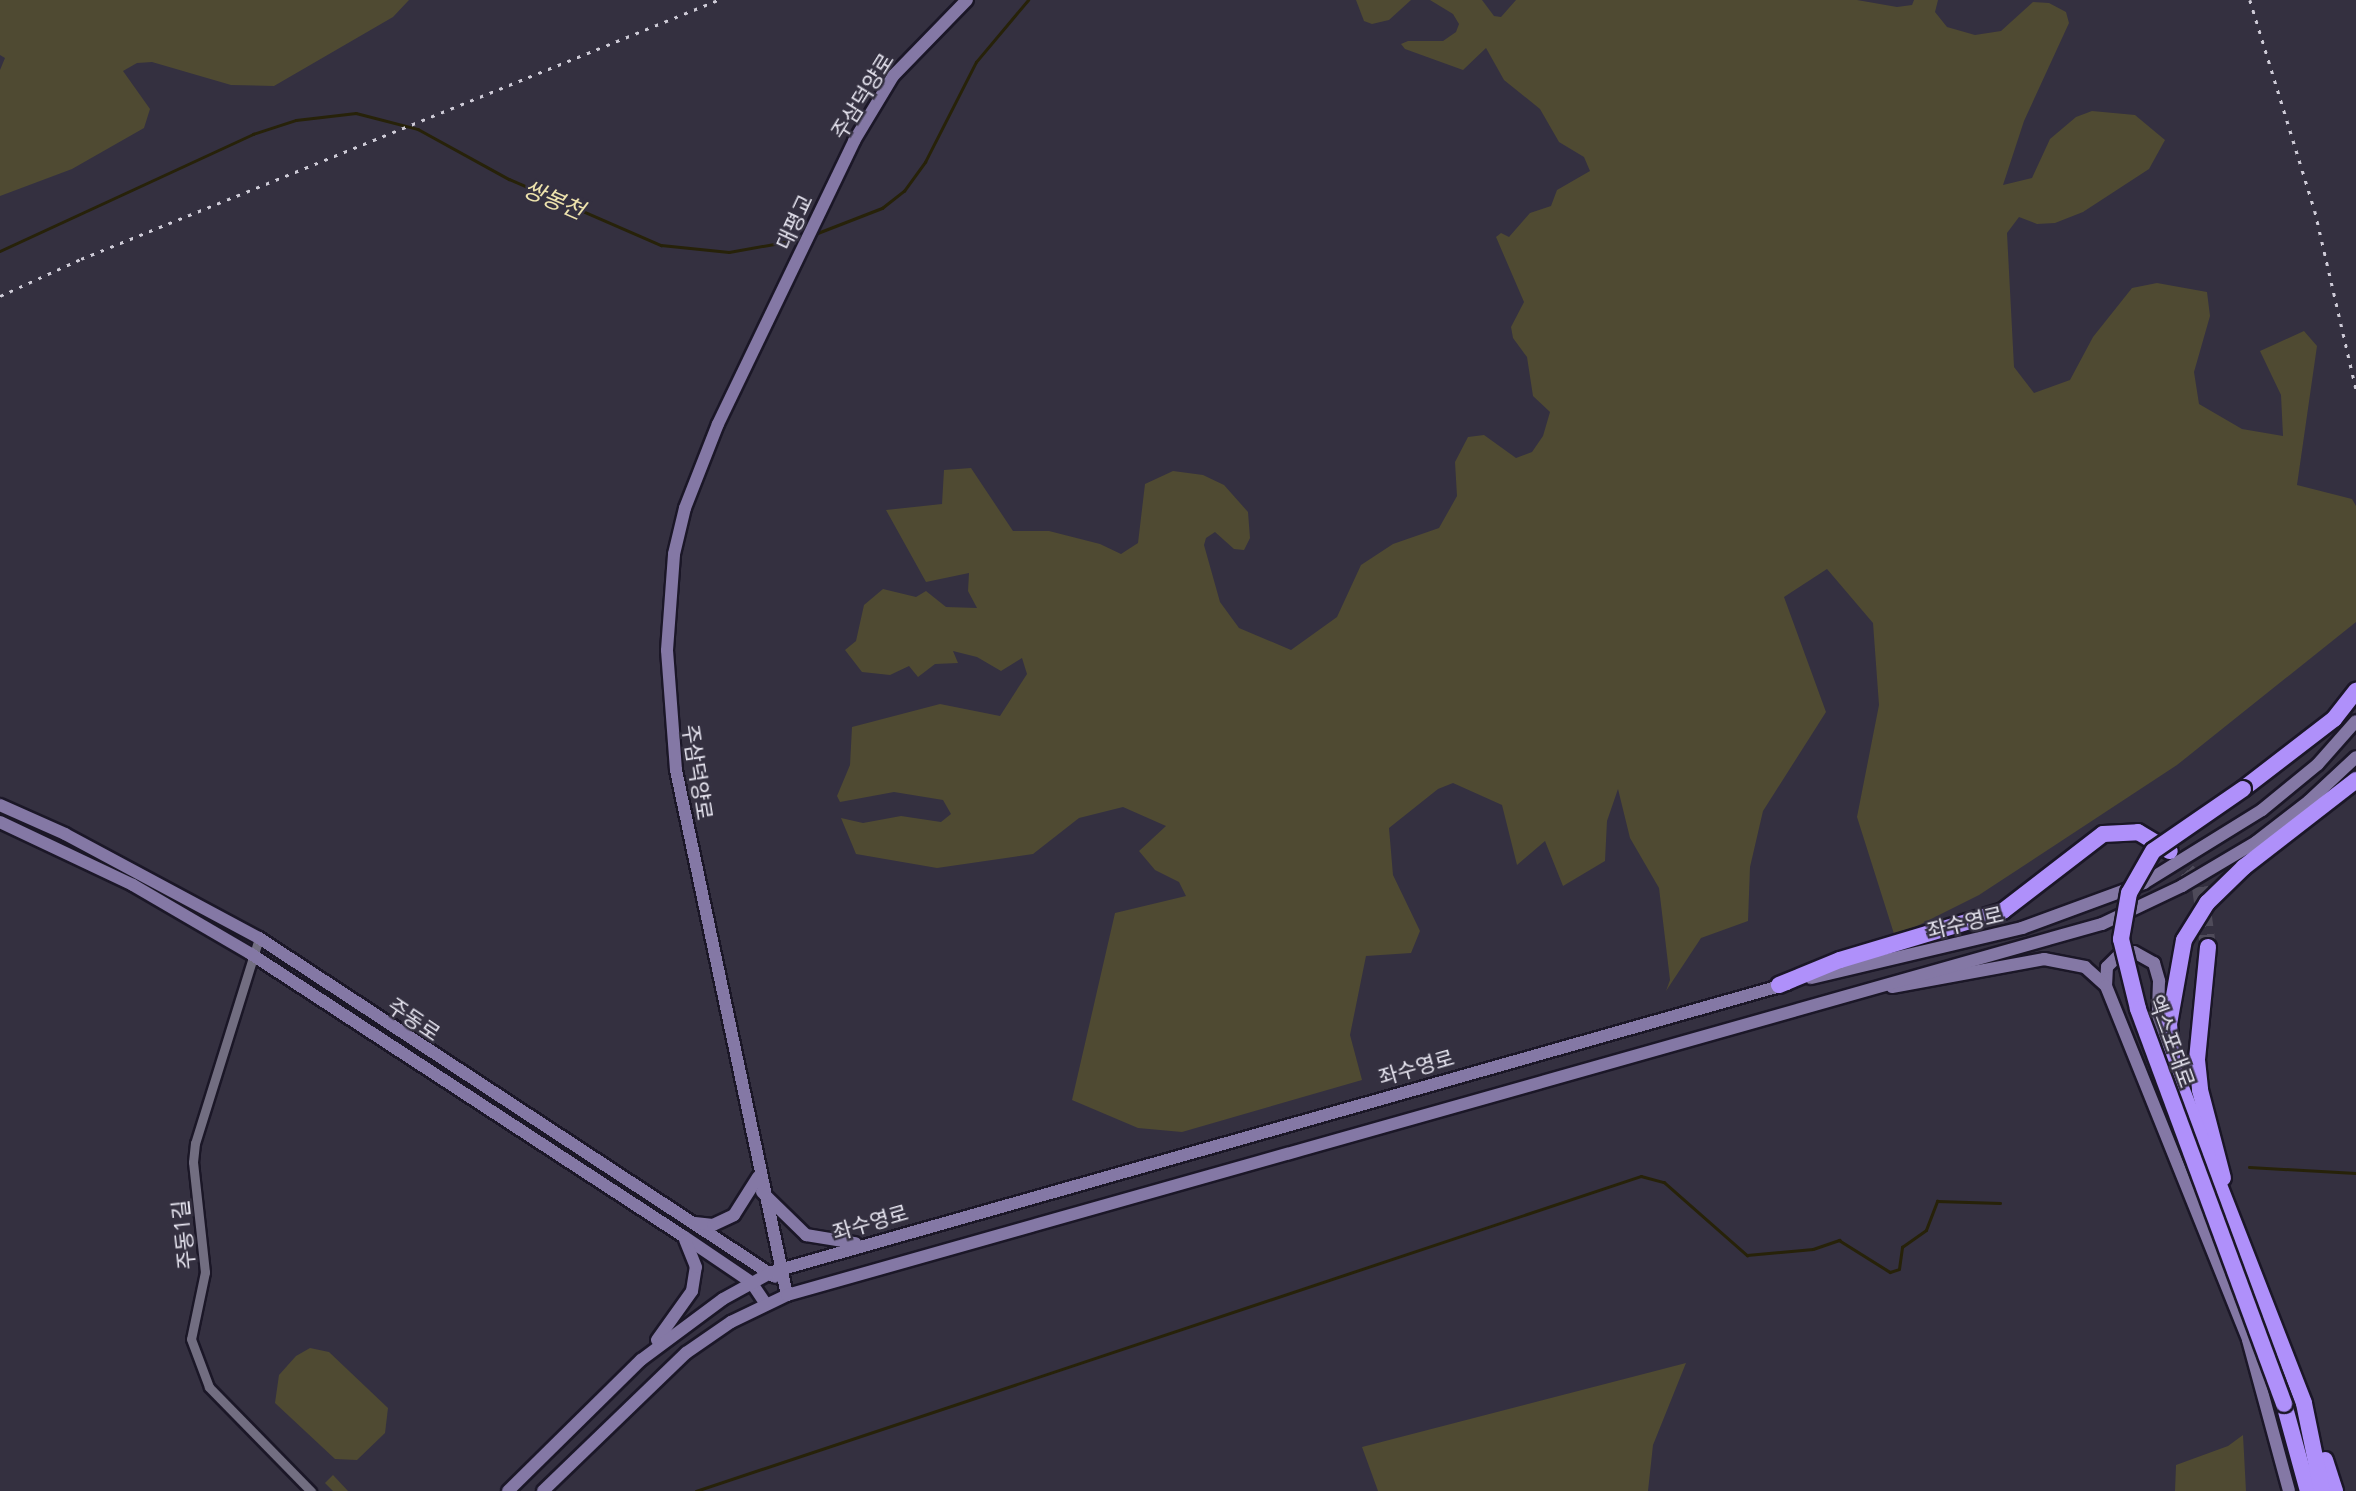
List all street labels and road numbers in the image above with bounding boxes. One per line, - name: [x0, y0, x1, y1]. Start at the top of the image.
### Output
- street label: 주삼덕양로: [826, 48, 898, 144]
- street label: 대평교: [770, 190, 818, 254]
- street label: 주삼덕양로: [678, 722, 718, 822]
- street label: 좌수영로: [1925, 901, 2005, 943]
- street label: 엑스포대로: [2144, 991, 2200, 1091]
- street label: 주동로: [383, 992, 445, 1046]
- street label: 좌수영로: [1375, 1044, 1457, 1090]
- street label: 주동1길: [167, 1199, 199, 1271]
- street label: 좌수영로: [829, 1199, 911, 1245]

